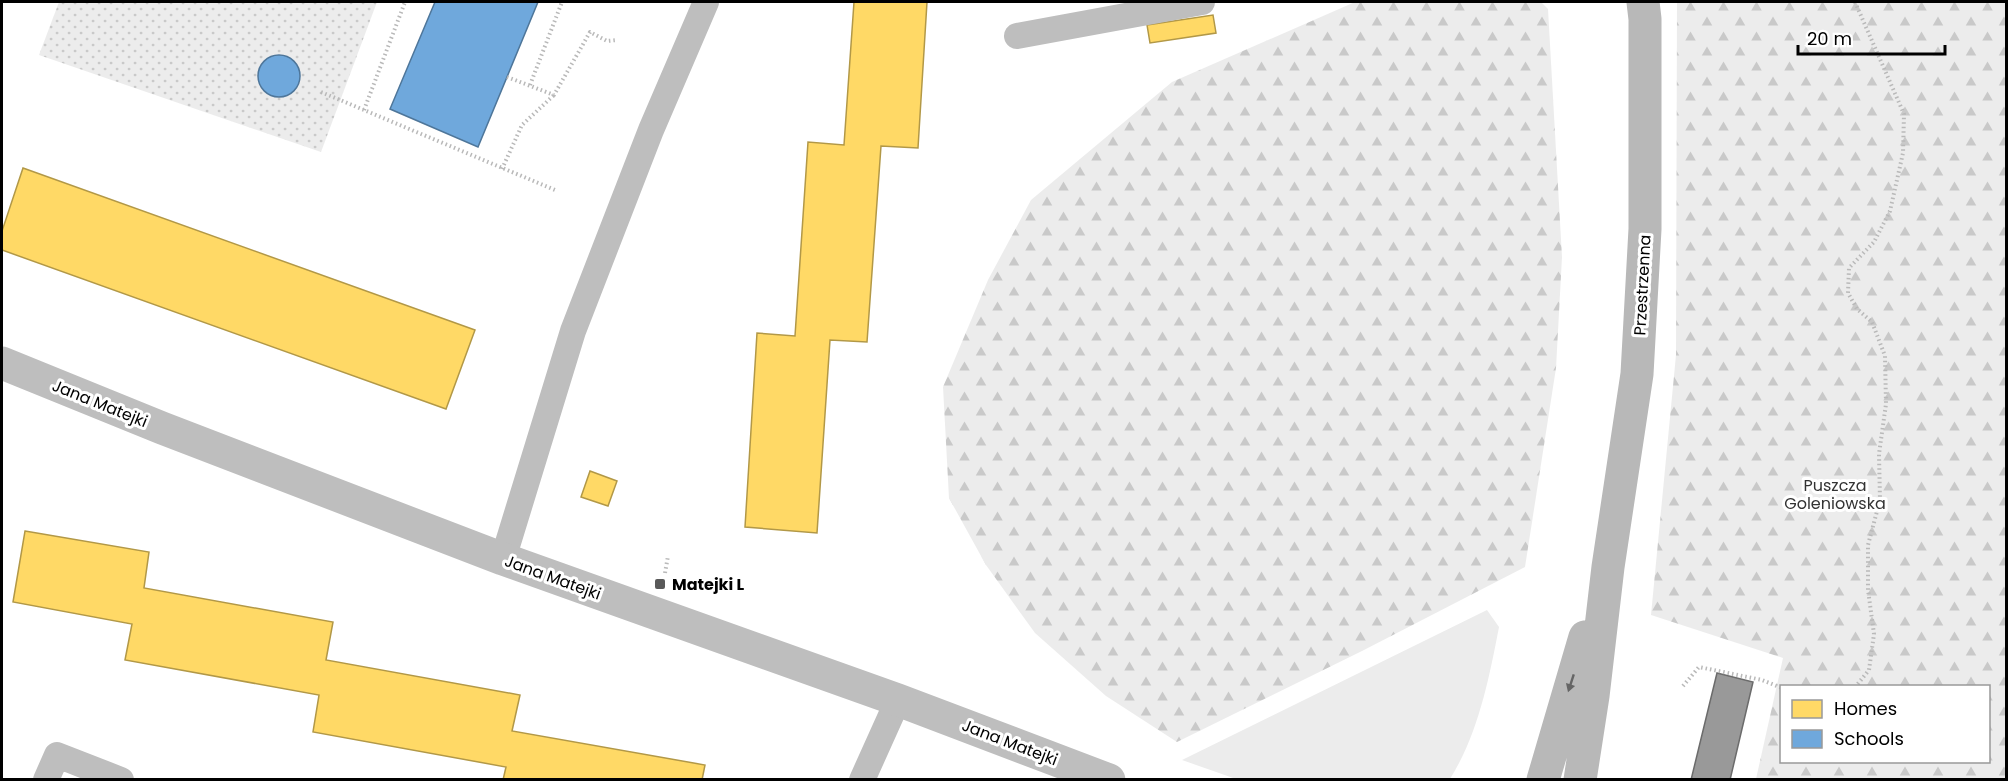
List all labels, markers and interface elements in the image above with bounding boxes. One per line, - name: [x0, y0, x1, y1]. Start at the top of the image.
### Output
- scale bar: [1798, 18, 1945, 56]
- text: 20 m: [1807, 26, 1852, 51]
- street label: Przestrzenna: [1628, 234, 1657, 336]
- street label: Jana Matejki: [49, 374, 151, 433]
- park label: Puszcza Goleniowska: [1784, 474, 1886, 515]
- street label: Jana Matejki: [501, 549, 604, 606]
- place label: Matejki L: [672, 573, 745, 596]
- marker: Matejki L: [653, 577, 667, 591]
- one-way arrow: [1566, 674, 1575, 692]
- legend: [1780, 685, 1990, 763]
- text: Homes: [1834, 696, 1897, 721]
- street label: Jana Matejki: [959, 714, 1061, 771]
- text: Schools: [1834, 726, 1904, 751]

